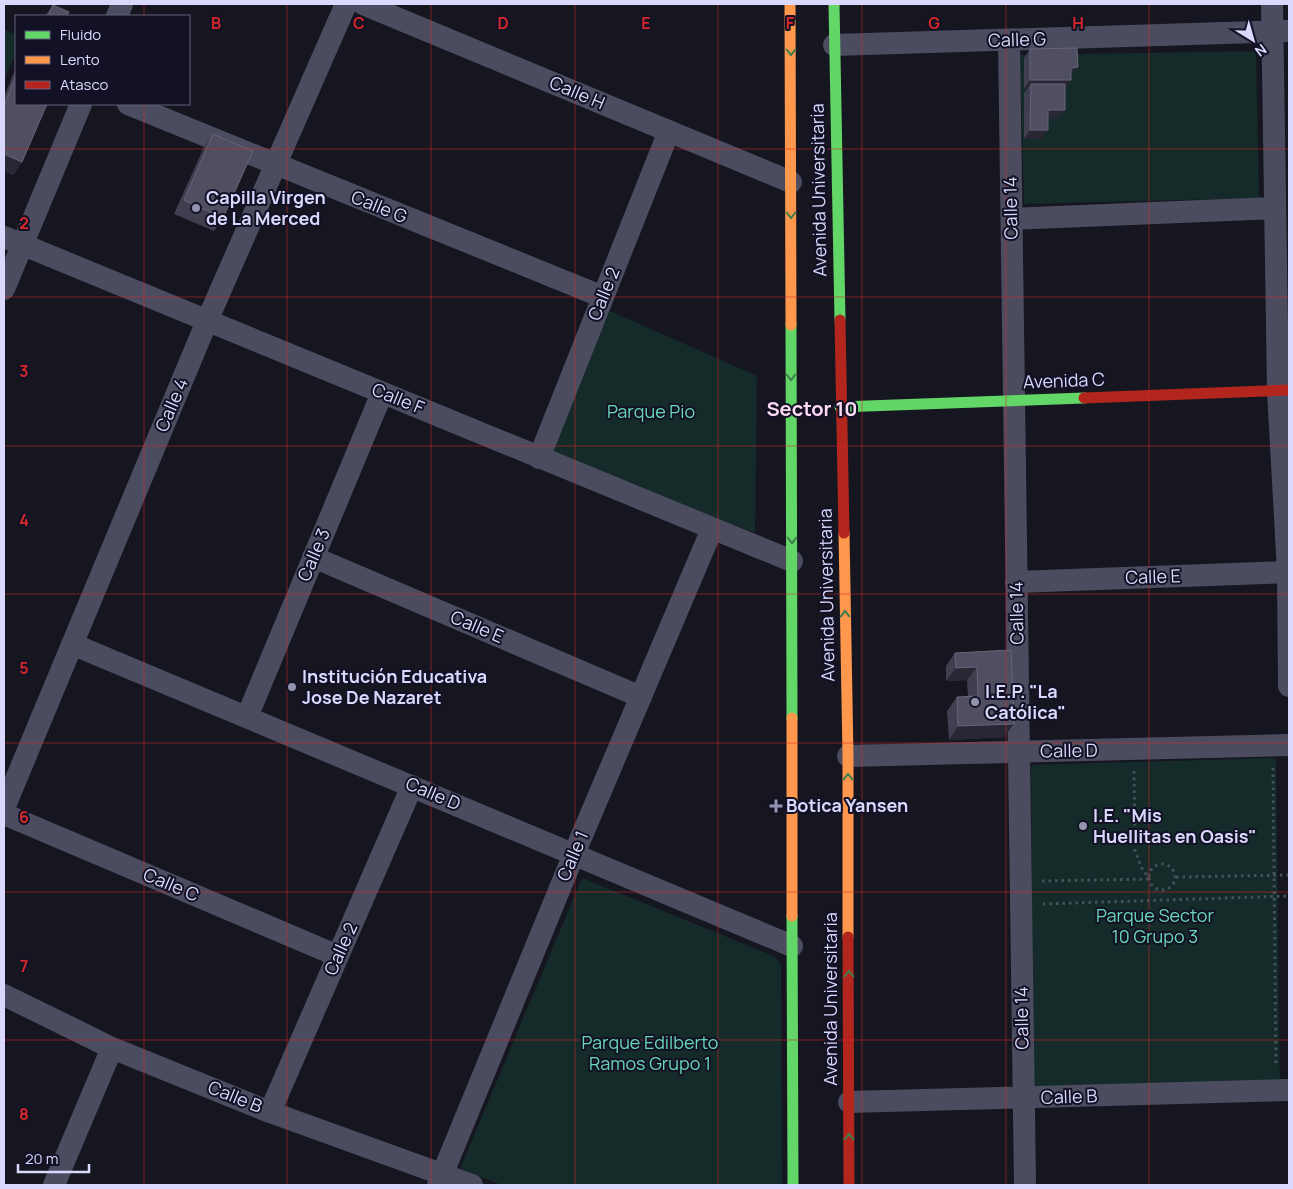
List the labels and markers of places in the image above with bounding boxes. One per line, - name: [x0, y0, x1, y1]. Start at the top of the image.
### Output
- place label: Capilla Virgen de La Merced: [206, 185, 326, 230]
- marker: Capilla Virgen de La Merced: [190, 202, 202, 214]
- place label: Institución Educativa Jose De Nazaret: [302, 664, 487, 709]
- place label: I.E.P. "La Católica": [985, 679, 1066, 724]
- marker: Institución Educativa Jose De Nazaret: [286, 681, 298, 693]
- marker: I.E.P. "La Católica": [969, 696, 981, 708]
- place label: Botica Yansen: [786, 793, 908, 817]
- marker: Botica Yansen: [770, 800, 782, 812]
- place label: I.E. "Mis Huellitas en Oasis": [1093, 803, 1257, 848]
- marker: I.E. "Mis Huellitas en Oasis": [1077, 820, 1089, 832]

